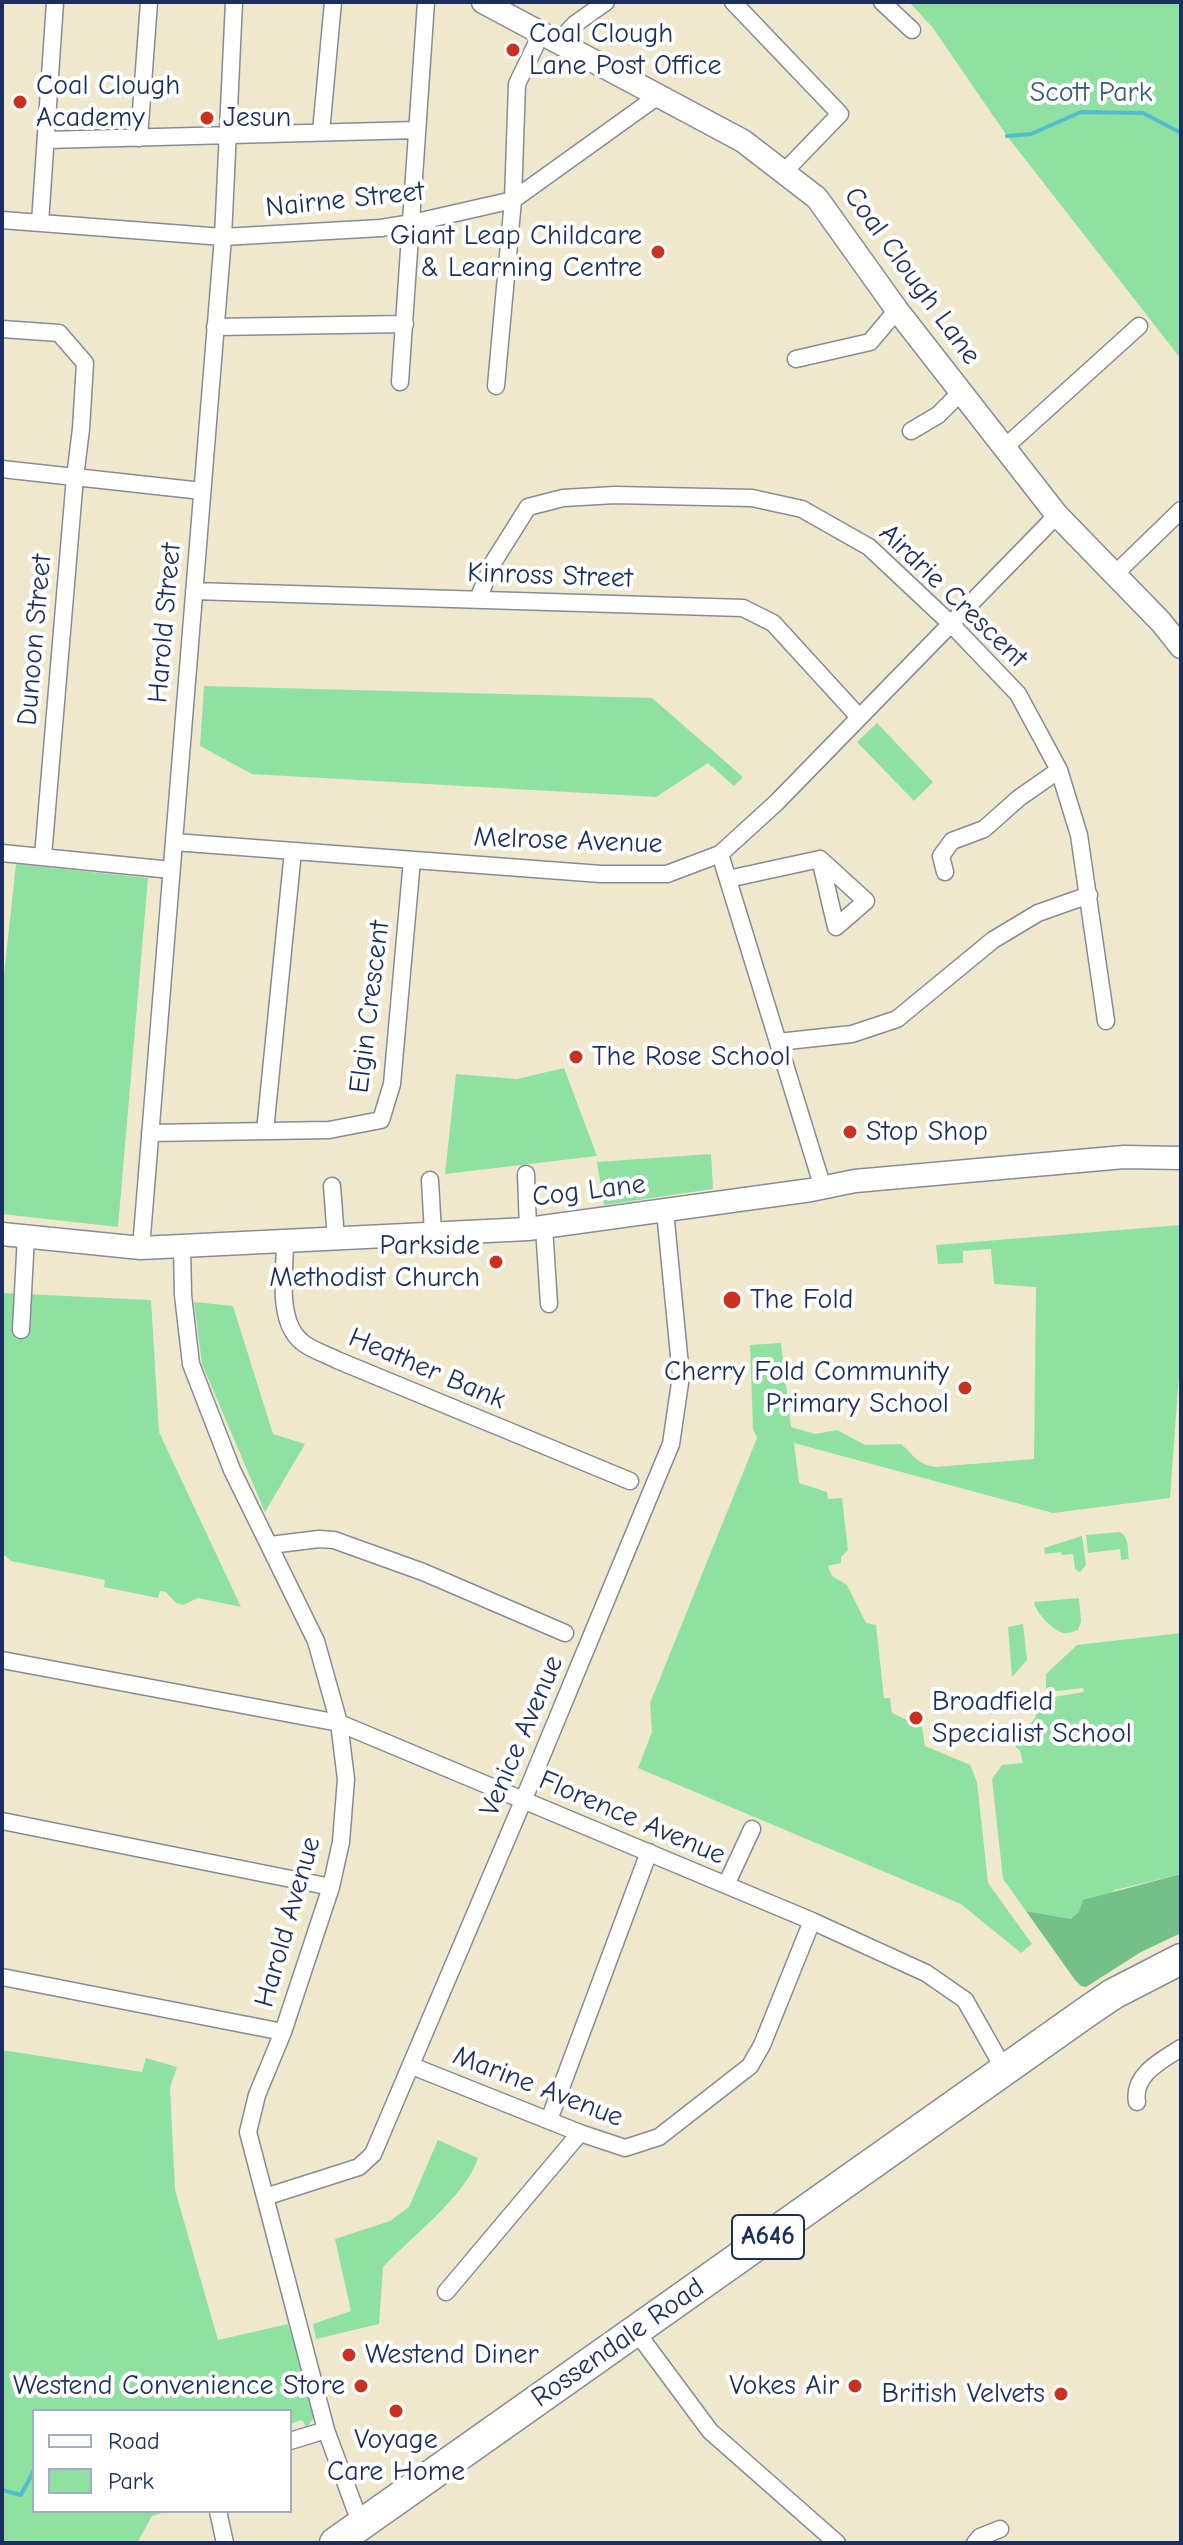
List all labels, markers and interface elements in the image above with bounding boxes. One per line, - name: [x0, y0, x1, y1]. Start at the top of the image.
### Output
- place label: Coal Clough Lane Post Office: [529, 17, 721, 83]
- marker: Coal Clough Lane Post Office: [504, 41, 522, 59]
- place label: Coal Clough Academy: [36, 69, 180, 135]
- park label: Scott Park: [1030, 76, 1152, 110]
- marker: Coal Clough Academy: [11, 93, 29, 111]
- place label: Jesun: [223, 101, 291, 135]
- marker: Jesun: [198, 109, 216, 127]
- street label: Nairne Street: [264, 175, 426, 225]
- street label: Coal Clough Lane: [836, 181, 988, 371]
- place label: Giant Leap Childcare & Learning Centre: [390, 219, 642, 285]
- marker: Giant Leap Childcare & Learning Centre: [649, 243, 667, 261]
- street label: Airdrie Crescent: [872, 517, 1034, 675]
- street label: Harold Street: [141, 542, 189, 704]
- street label: Dunoon Street: [11, 553, 59, 727]
- street label: Kinross Street: [467, 556, 633, 596]
- street label: Melrose Avenue: [473, 821, 663, 861]
- street label: Elgin Crescent: [343, 919, 397, 1095]
- place label: The Rose School: [592, 1040, 791, 1074]
- marker: The Rose School: [567, 1048, 585, 1066]
- place label: Stop Shop: [866, 1115, 988, 1149]
- marker: Stop Shop: [841, 1123, 859, 1141]
- street label: Cog Lane: [531, 1167, 647, 1215]
- place label: Parkside Methodist Church: [269, 1229, 480, 1295]
- marker: Parkside Methodist Church: [487, 1253, 505, 1271]
- place label: The Fold: [750, 1283, 853, 1317]
- marker: The Fold: [721, 1289, 743, 1311]
- street label: Heather Bank: [344, 1321, 510, 1417]
- place label: Cherry Fold Community Primary School: [664, 1355, 949, 1421]
- marker: Cherry Fold Community Primary School: [956, 1379, 974, 1397]
- street label: Venice Avenue: [473, 1651, 571, 1821]
- place label: Broadfield Specialist School: [932, 1685, 1132, 1751]
- marker: Broadfield Specialist School: [907, 1709, 925, 1727]
- street label: Florence Avenue: [534, 1764, 730, 1872]
- street label: Harold Avenue: [248, 1833, 328, 2011]
- street label: Marine Avenue: [448, 2039, 628, 2135]
- road number: A646: [732, 2215, 804, 2259]
- street label: Rossendale Road: [525, 2271, 711, 2415]
- place label: Westend Diner: [365, 2338, 539, 2372]
- marker: Westend Diner: [340, 2346, 358, 2364]
- place label: Westend Convenience Store: [13, 2369, 345, 2403]
- place label: Vokes Air: [729, 2369, 839, 2403]
- marker: Westend Convenience Store: [352, 2377, 370, 2395]
- marker: Vokes Air: [846, 2377, 864, 2395]
- place label: British Velvets: [881, 2377, 1045, 2411]
- marker: British Velvets: [1052, 2385, 1070, 2403]
- marker: Voyage Care Home: [387, 2402, 405, 2420]
- legend: [32, 2409, 292, 2513]
- place label: Voyage Care Home: [327, 2423, 465, 2489]
- text: Road: [108, 2427, 160, 2455]
- text: Park: [108, 2467, 154, 2495]

